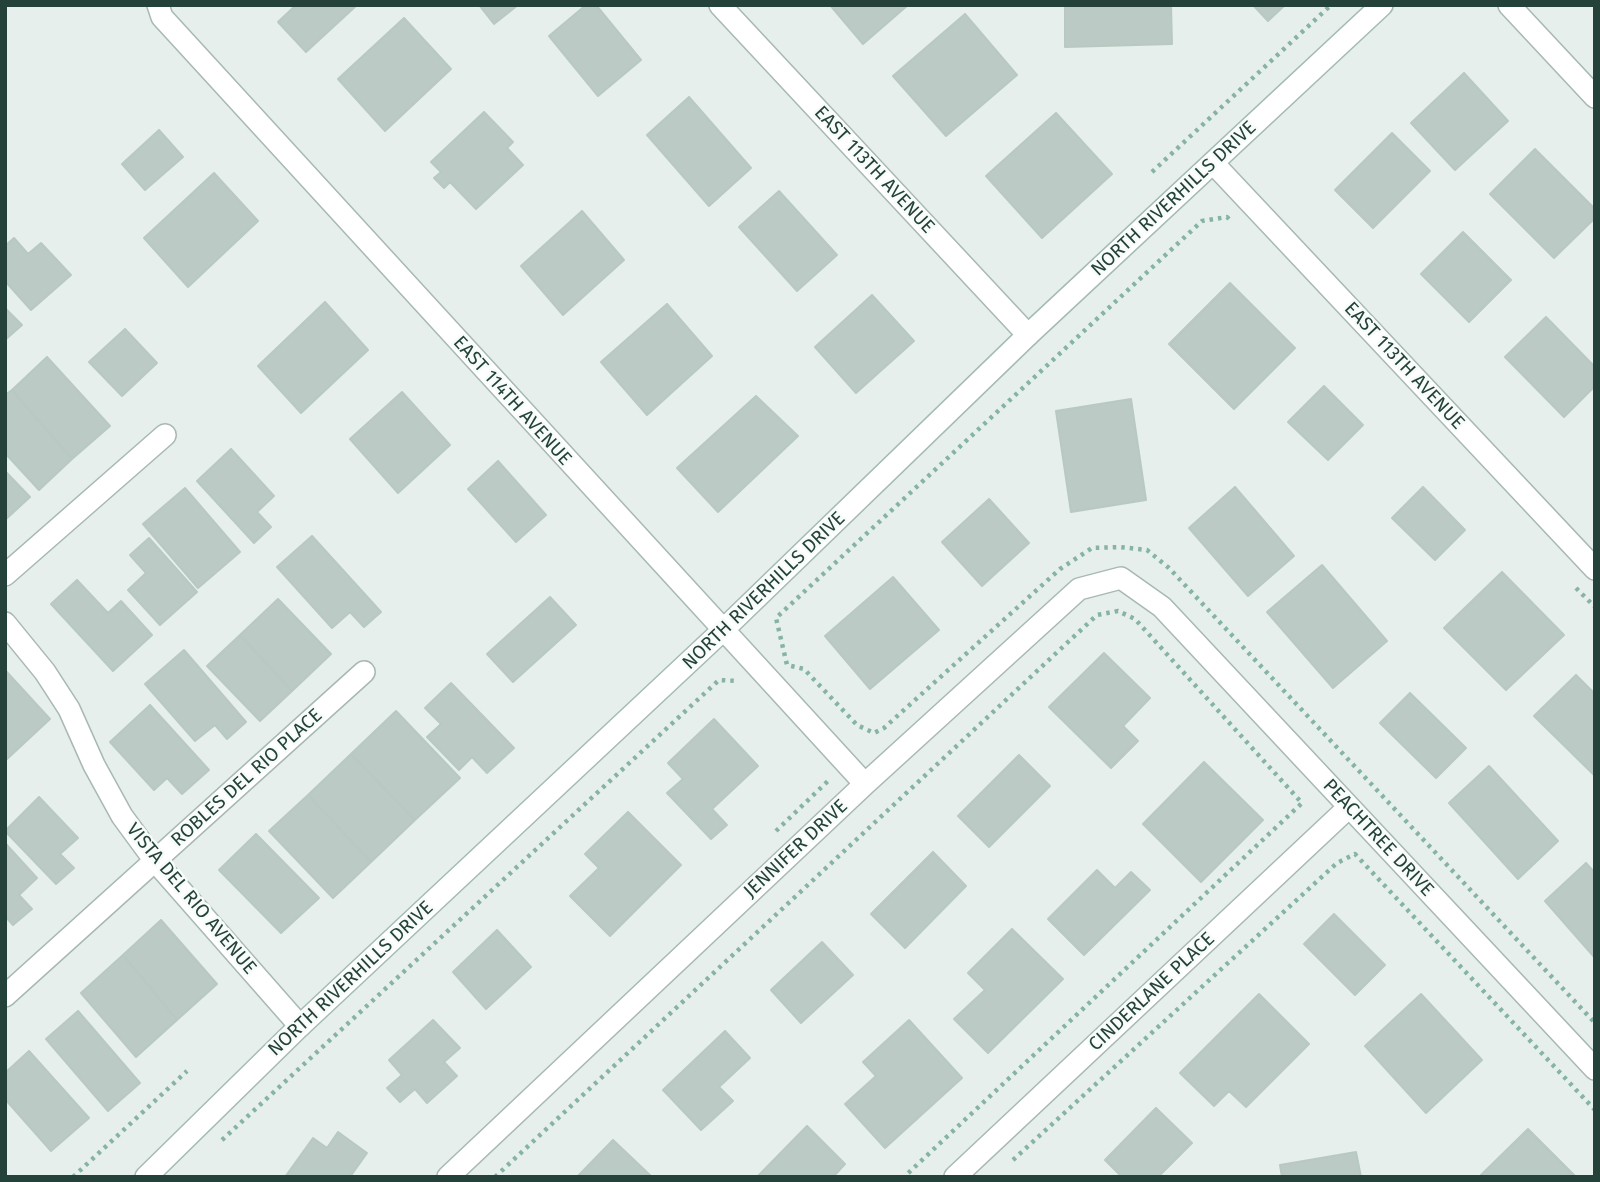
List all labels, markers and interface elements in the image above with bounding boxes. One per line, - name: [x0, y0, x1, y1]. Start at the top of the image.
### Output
- street label: EAST 113TH AVENUE: [809, 102, 939, 238]
- street label: NORTH RIVERHILLS DRIVE: [1087, 117, 1261, 281]
- street label: EAST 113TH AVENUE: [1339, 298, 1469, 434]
- street label: EAST 114TH AVENUE: [448, 332, 576, 470]
- street label: NORTH RIVERHILLS DRIVE: [678, 507, 850, 675]
- street label: ROBLES DEL RIO PLACE: [167, 704, 327, 852]
- street label: PEACHTREE DRIVE: [1318, 775, 1438, 901]
- street label: JENNIFER DRIVE: [739, 795, 853, 903]
- street label: VISTA DEL RIO AVENUE: [121, 819, 261, 979]
- street label: NORTH RIVERHILLS DRIVE: [264, 897, 438, 1061]
- street label: CINDERLANE PLACE: [1084, 928, 1220, 1056]

